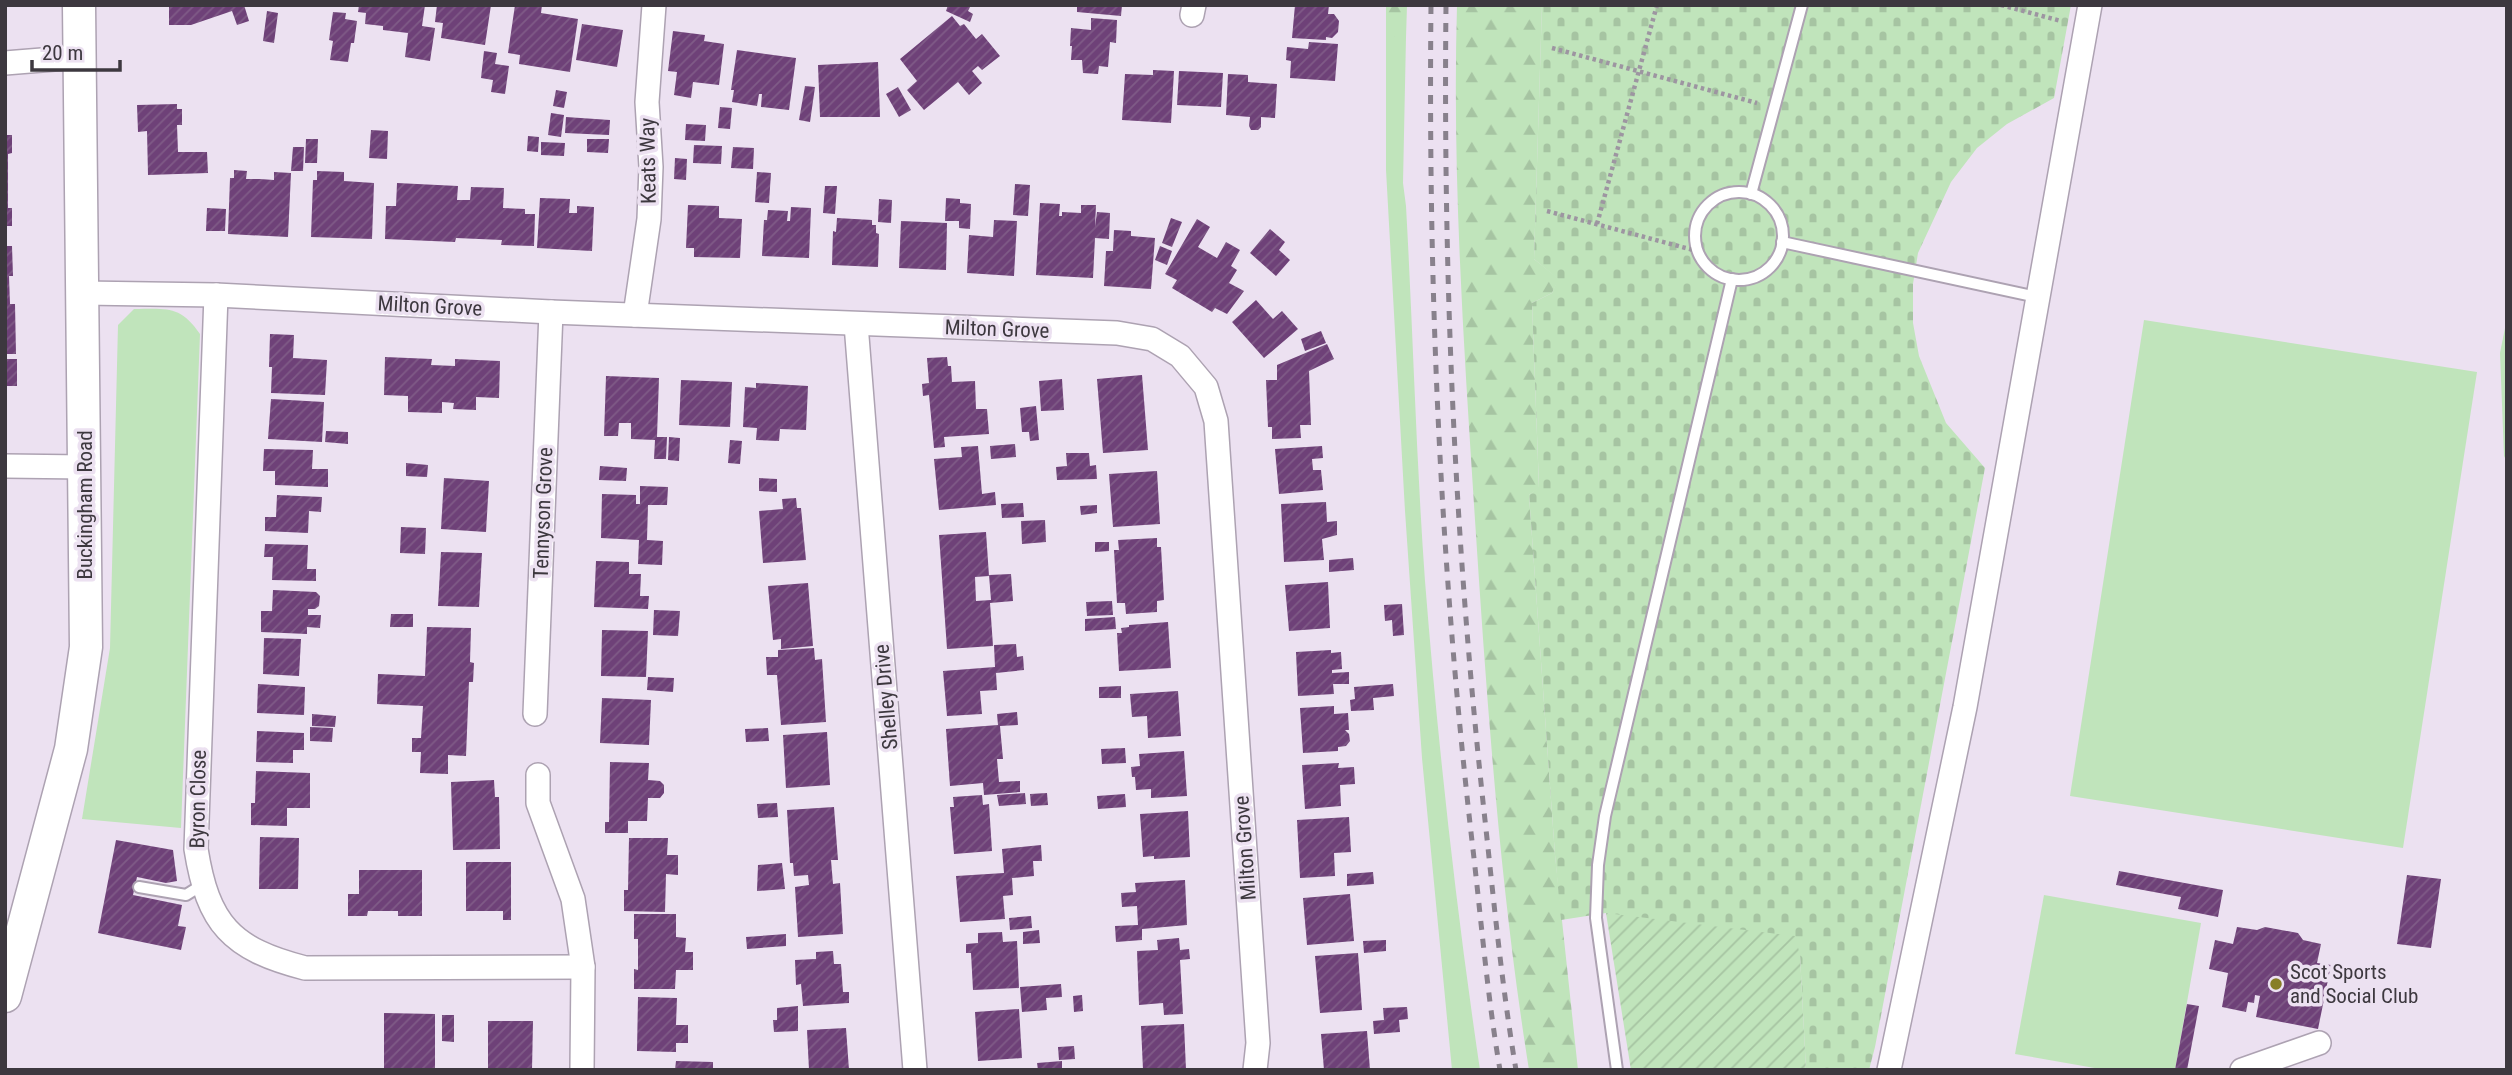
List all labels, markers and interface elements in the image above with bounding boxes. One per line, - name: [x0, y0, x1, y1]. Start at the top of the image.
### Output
- scale bar: [32, 28, 119, 72]
- text: 20 m: [42, 41, 83, 65]
- street label: Keats Way: [635, 118, 661, 204]
- street label: Milton Grove: [377, 291, 483, 321]
- street label: Milton Grove: [944, 315, 1050, 343]
- street label: Buckingham Road: [73, 430, 97, 580]
- street label: Tennyson Grove: [529, 447, 557, 579]
- street label: Shelley Drive: [869, 643, 903, 751]
- street label: Byron Close: [185, 749, 211, 849]
- street label: Milton Grove: [1229, 795, 1261, 901]
- place label: Scot Sports and Social Club: [2290, 960, 2418, 1008]
- marker: Scot Sports and Social Club: [2268, 976, 2284, 992]

